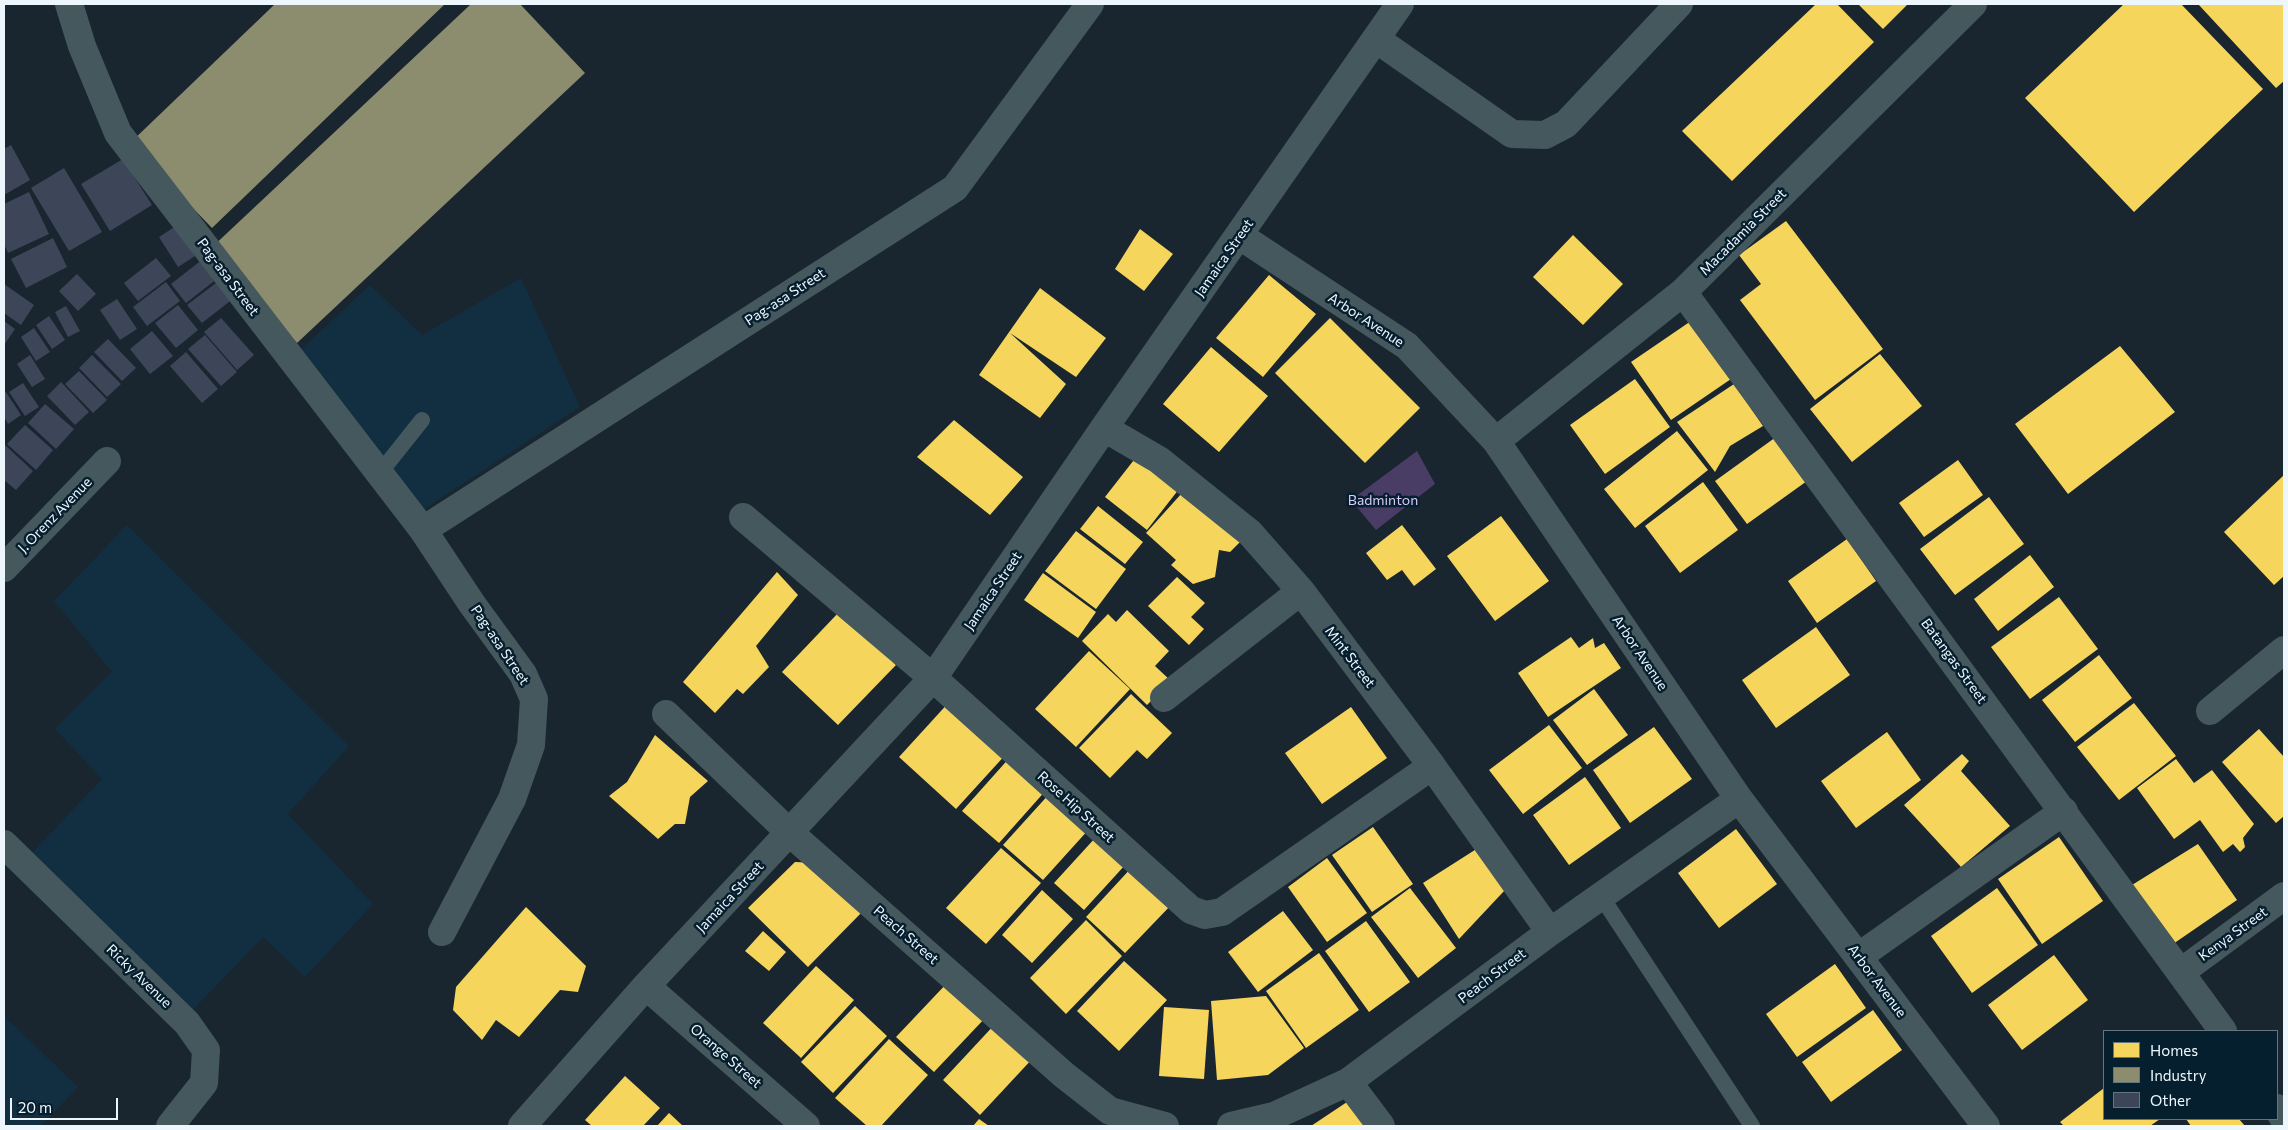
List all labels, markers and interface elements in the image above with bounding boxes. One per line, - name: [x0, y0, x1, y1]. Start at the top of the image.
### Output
- street label: Macadamia Street: [1696, 185, 1790, 279]
- street label: Jamaica Street: [1191, 216, 1257, 300]
- street label: Pag-asa Street: [193, 235, 263, 319]
- street label: Pag-asa Street: [742, 265, 828, 329]
- street label: Arbor Avenue: [1325, 289, 1407, 351]
- street label: J. Orenz Avenue: [15, 474, 95, 556]
- park label: Badminton: [1348, 492, 1418, 508]
- street label: Jamaica Street: [961, 549, 1025, 633]
- street label: Pag-asa Street: [467, 602, 533, 688]
- street label: Arbor Avenue: [1609, 612, 1671, 694]
- street label: Batangas Street: [1918, 615, 1990, 707]
- street label: Mint Street: [1321, 623, 1379, 691]
- street label: Rose Hip Street: [1034, 768, 1118, 846]
- street label: Jamaica Street: [693, 858, 767, 936]
- street label: Peach Street: [870, 902, 942, 968]
- street label: Kenya Street: [2195, 903, 2271, 965]
- street label: Ricky Avenue: [103, 941, 175, 1011]
- street label: Arbor Avenue: [1844, 941, 1910, 1021]
- street label: Peach Street: [1455, 945, 1529, 1007]
- street label: Orange Street: [687, 1020, 765, 1092]
- legend: [2103, 1030, 2278, 1120]
- text: Homes: [2150, 1041, 2198, 1059]
- text: Industry: [2150, 1066, 2207, 1084]
- scale bar: [12, 1088, 120, 1120]
- text: Other: [2150, 1091, 2191, 1109]
- text: 20 m: [18, 1098, 52, 1116]

